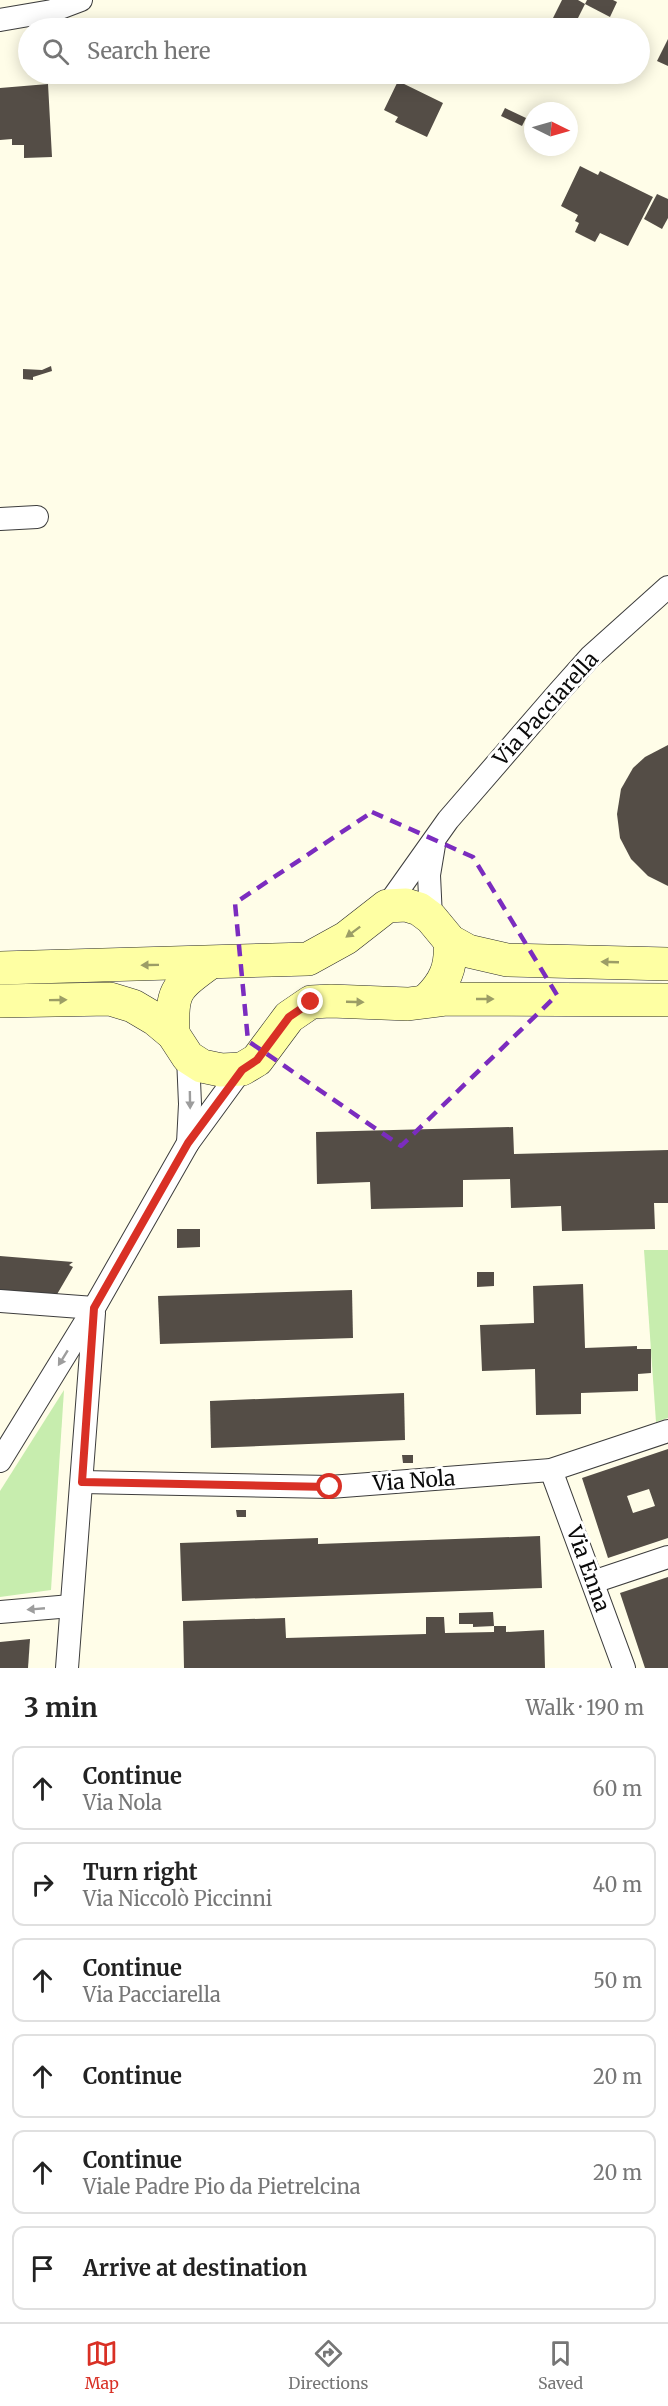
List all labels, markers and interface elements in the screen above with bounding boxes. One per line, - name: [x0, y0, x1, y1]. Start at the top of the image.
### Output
- search box: [18, 18, 650, 84]
- icon: search: [39, 35, 72, 68]
- text: Search here: [87, 37, 210, 65]
- north arrow: [524, 102, 578, 156]
- street label: Via Pacciarella: [487, 646, 604, 772]
- one-way arrow: [345, 926, 360, 938]
- one-way arrow: [600, 957, 619, 966]
- one-way arrow: [140, 960, 159, 970]
- route end: [297, 988, 323, 1014]
- one-way arrow: [476, 994, 495, 1004]
- one-way arrow: [49, 995, 68, 1005]
- one-way arrow: [346, 997, 365, 1006]
- one-way arrow: [185, 1090, 195, 1109]
- one-way arrow: [58, 1350, 69, 1366]
- street label: Via Nola: [371, 1464, 456, 1497]
- route start: [316, 1473, 342, 1499]
- street label: Via Enna: [560, 1521, 616, 1615]
- one-way arrow: [26, 1604, 45, 1614]
- text: 3 min: [24, 1691, 98, 1724]
- text: Walk · 190 m: [526, 1695, 644, 1720]
- text: Continue: [83, 1762, 182, 1790]
- icon: ahead: [26, 1772, 59, 1805]
- text: 60 m: [592, 1776, 642, 1801]
- text: Via Nola: [83, 1790, 162, 1815]
- text: Turn right: [83, 1858, 197, 1886]
- icon: right: [26, 1868, 59, 1901]
- text: 40 m: [592, 1872, 642, 1897]
- text: Via Niccolò Piccinni: [83, 1886, 272, 1911]
- text: Continue: [83, 1954, 182, 1982]
- icon: ahead: [26, 1964, 59, 1997]
- text: 50 m: [593, 1968, 642, 1993]
- text: Via Pacciarella: [83, 1982, 221, 2007]
- icon: ahead: [26, 2060, 59, 2093]
- text: Continue: [83, 2062, 182, 2090]
- text: 20 m: [593, 2064, 642, 2089]
- text: Continue: [83, 2146, 182, 2174]
- icon: ahead: [26, 2156, 59, 2189]
- text: 20 m: [593, 2160, 642, 2185]
- text: Viale Padre Pio da Pietrelcina: [83, 2174, 360, 2199]
- icon: arrive: [26, 2252, 59, 2285]
- text: Arrive at destination: [83, 2254, 307, 2282]
- tab: Map: [85, 2337, 119, 2393]
- tab: Directions: [288, 2337, 368, 2393]
- tab: Saved: [538, 2337, 583, 2393]

